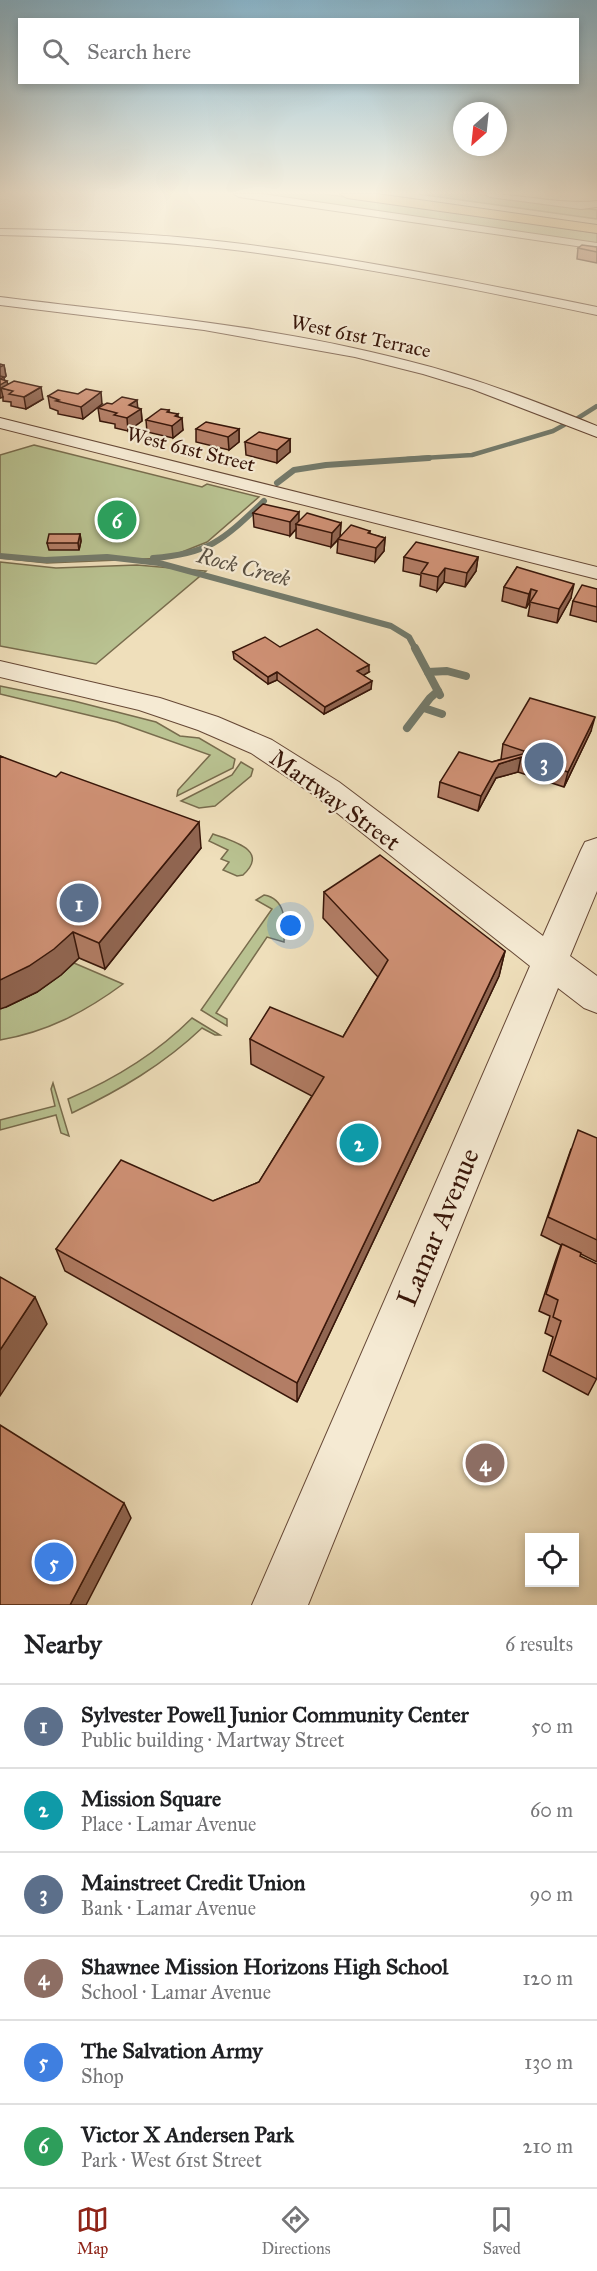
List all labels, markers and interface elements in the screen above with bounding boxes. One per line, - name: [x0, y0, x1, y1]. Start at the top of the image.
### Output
- search box: [18, 18, 579, 84]
- icon: search: [39, 35, 72, 68]
- text: Search here: [87, 38, 191, 65]
- north arrow: [453, 102, 507, 156]
- street label: West 61st Terrace: [289, 309, 433, 363]
- street label: West 61st Street: [124, 421, 258, 477]
- pin: 6: [98, 498, 136, 542]
- water label: Rock Creek: [193, 541, 294, 592]
- pin: 3: [524, 740, 564, 784]
- street label: Martway Street: [264, 743, 406, 858]
- pin: 1: [60, 880, 98, 926]
- your location: [276, 911, 305, 940]
- pin: 2: [340, 1120, 378, 1166]
- street label: Lamar Avenue: [389, 1143, 487, 1311]
- pin: 4: [466, 1440, 504, 1486]
- map controls: [525, 1533, 579, 1587]
- button: locate: [525, 1533, 579, 1587]
- pin: 5: [34, 1540, 74, 1584]
- text: Nearby: [24, 1628, 102, 1660]
- text: 6 results: [505, 1632, 573, 1656]
- text: Sylvester Powell Junior Community Center: [81, 1701, 469, 1728]
- text: 1: [40, 1714, 47, 1738]
- text: 50 m: [531, 1714, 573, 1738]
- text: Public building · Martway Street: [81, 1728, 344, 1752]
- text: Mission Square: [81, 1785, 221, 1812]
- text: 2: [39, 1798, 48, 1822]
- text: 60 m: [530, 1798, 573, 1822]
- text: Place · Lamar Avenue: [81, 1812, 256, 1836]
- text: Mainstreet Credit Union: [81, 1869, 305, 1896]
- text: 3: [40, 1882, 48, 1906]
- text: 90 m: [530, 1882, 573, 1906]
- text: Bank · Lamar Avenue: [81, 1896, 256, 1920]
- text: Shawnee Mission Horizons High School: [81, 1953, 448, 1980]
- text: 4: [38, 1966, 49, 1990]
- text: 120 m: [522, 1966, 573, 1990]
- text: School · Lamar Avenue: [81, 1980, 271, 2004]
- text: The Salvation Army: [81, 2037, 263, 2064]
- text: 5: [39, 2050, 48, 2074]
- text: 130 m: [524, 2050, 573, 2074]
- text: Shop: [81, 2064, 124, 2088]
- text: Victor X Andersen Park: [81, 2121, 294, 2148]
- text: 6: [38, 2134, 49, 2158]
- text: 210 m: [523, 2134, 573, 2158]
- text: Park · West 61st Street: [81, 2148, 262, 2172]
- tab: Map: [76, 2203, 109, 2258]
- tab: Directions: [261, 2203, 330, 2258]
- tab: Saved: [483, 2203, 521, 2258]

